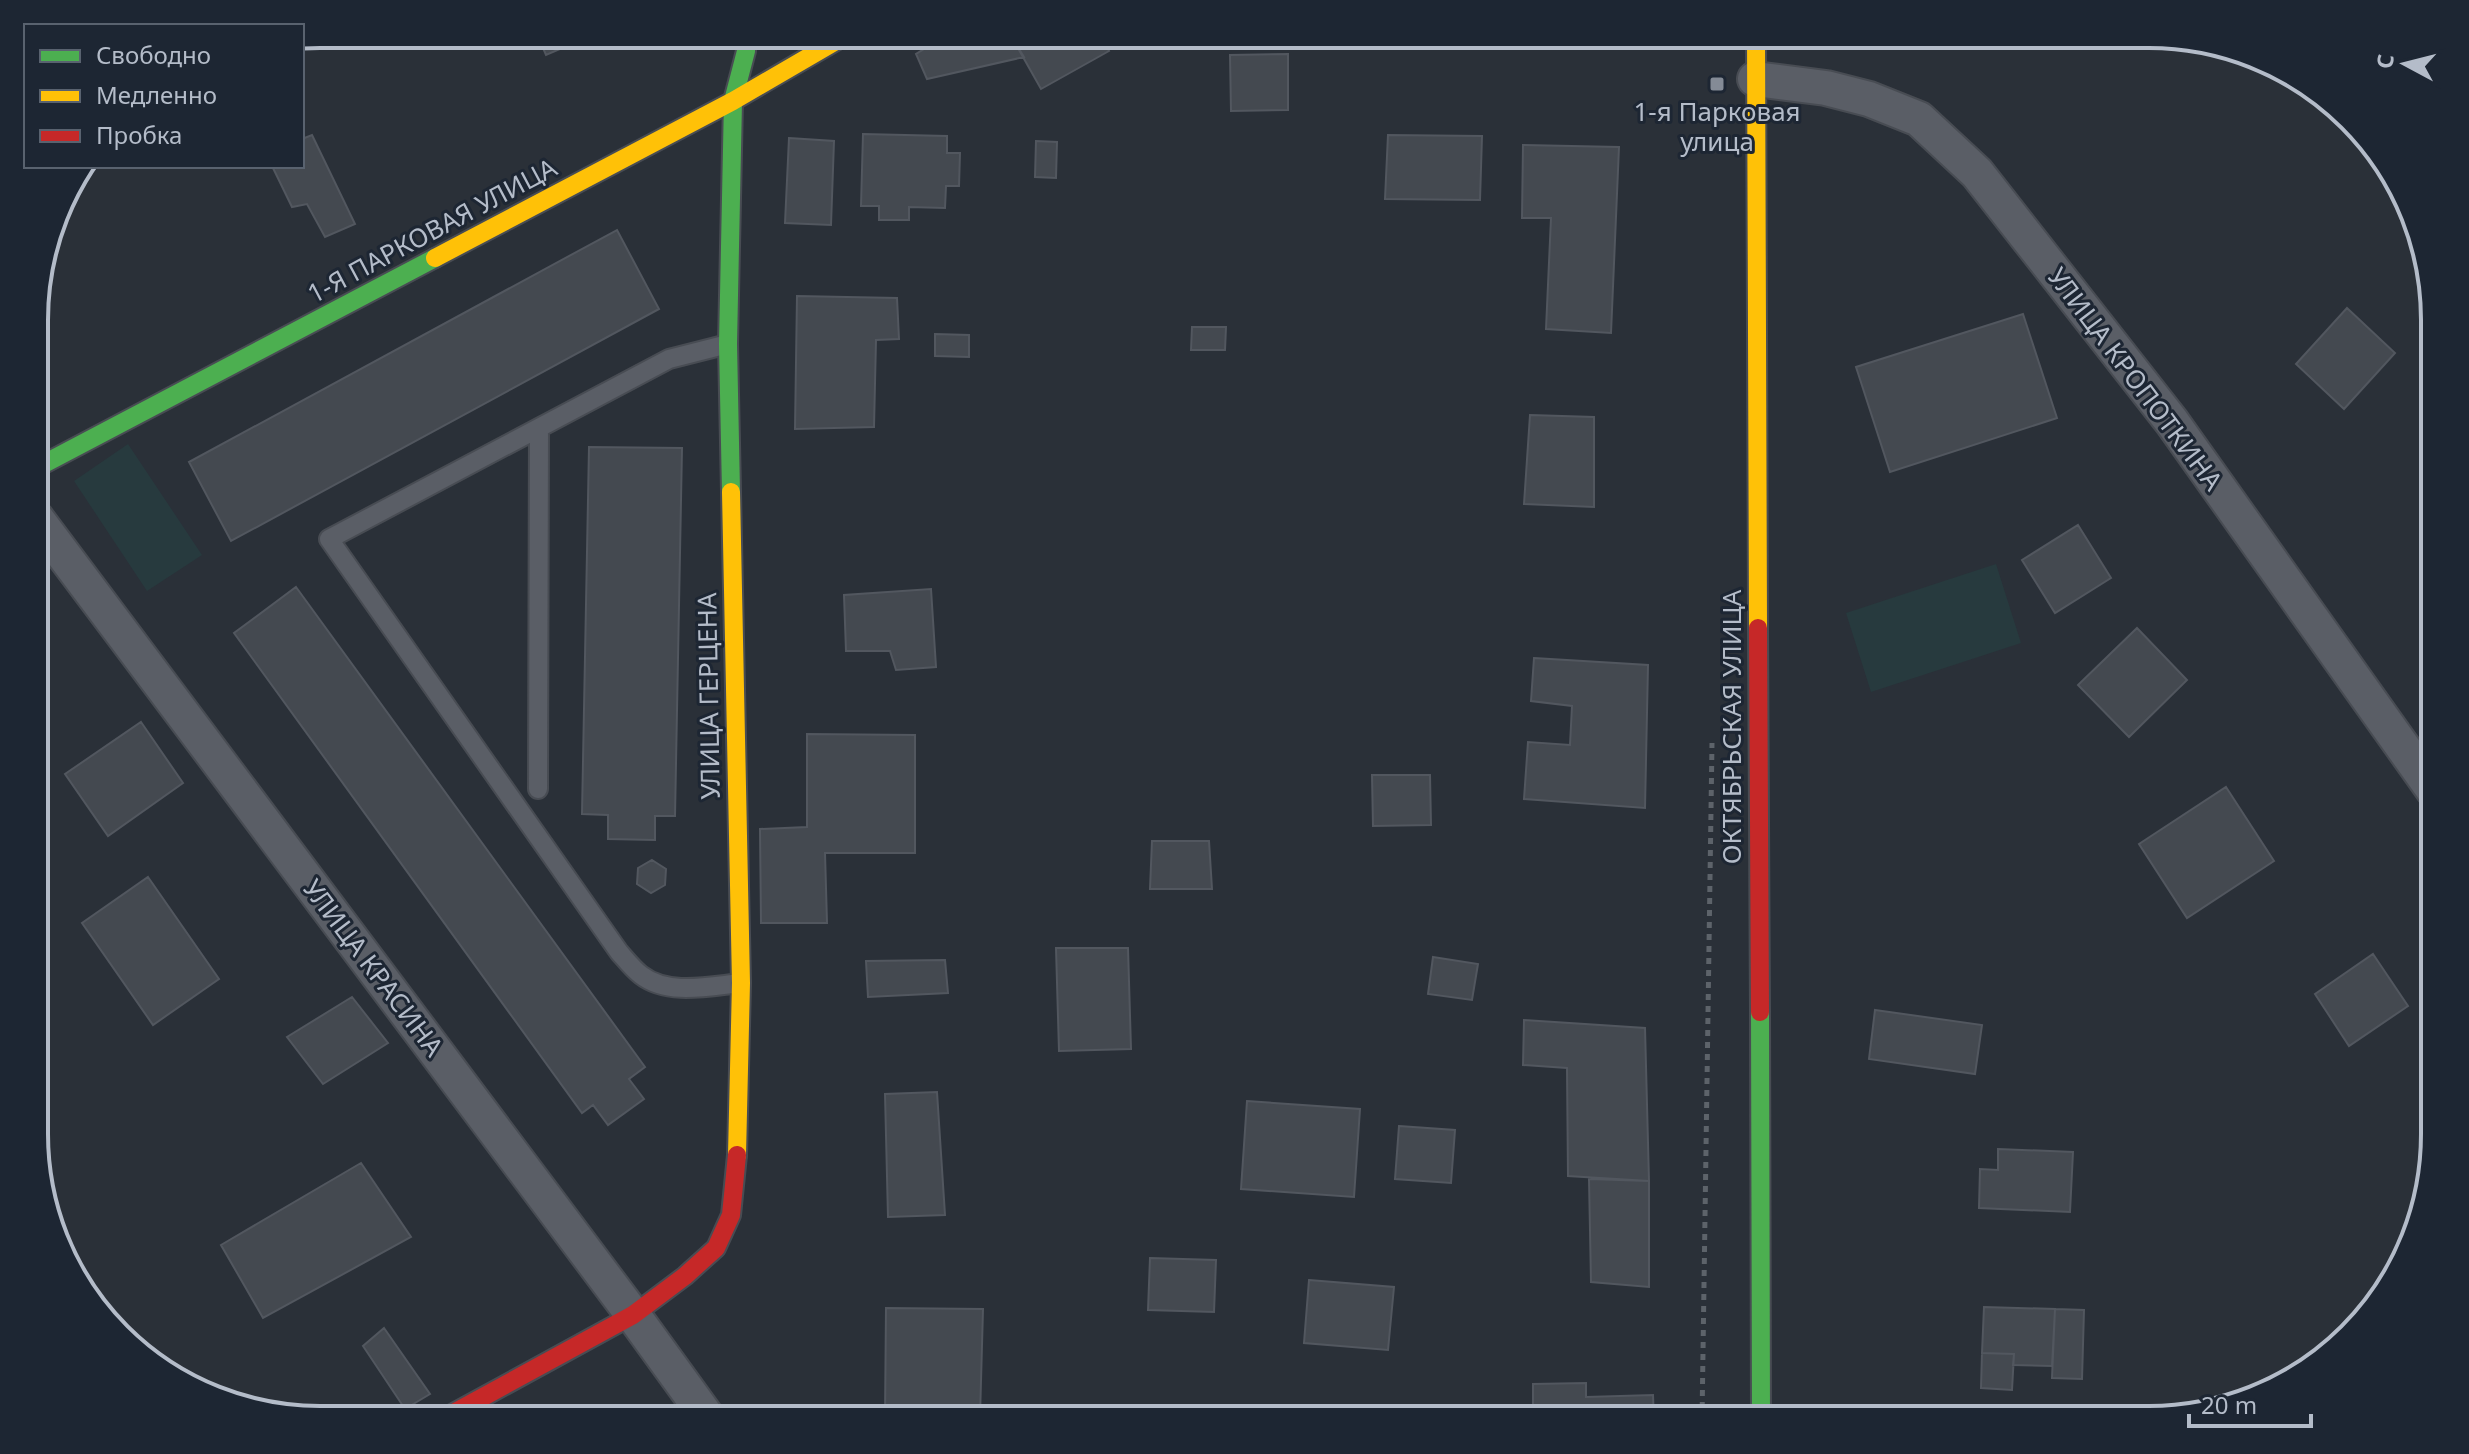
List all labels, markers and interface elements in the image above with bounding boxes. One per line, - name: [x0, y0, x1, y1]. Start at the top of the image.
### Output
- legend: [24, 24, 304, 168]
- north arrow: [2365, 24, 2445, 104]
- text: Свободно: [96, 38, 211, 71]
- text: С: [2368, 53, 2400, 70]
- marker: 1-я Парковая улица: [1708, 75, 1726, 93]
- text: Медленно: [96, 78, 217, 111]
- place label: 1-я Парковая улица: [1633, 93, 1801, 159]
- text: Пробка: [96, 118, 182, 151]
- street label: 1-Я ПАРКОВАЯ УЛИЦА: [301, 149, 563, 311]
- street label: УЛИЦА КРОПОТКИНА: [2040, 260, 2232, 498]
- street label: ОКТЯБРЬСКАЯ УЛИЦА: [1713, 589, 1749, 864]
- street label: УЛИЦА ГЕРЦЕНА: [688, 592, 728, 800]
- street label: УЛИЦА КРАСИНА: [295, 871, 453, 1064]
- scale bar: [2189, 1378, 2311, 1428]
- text: 20 m: [2201, 1388, 2257, 1421]

